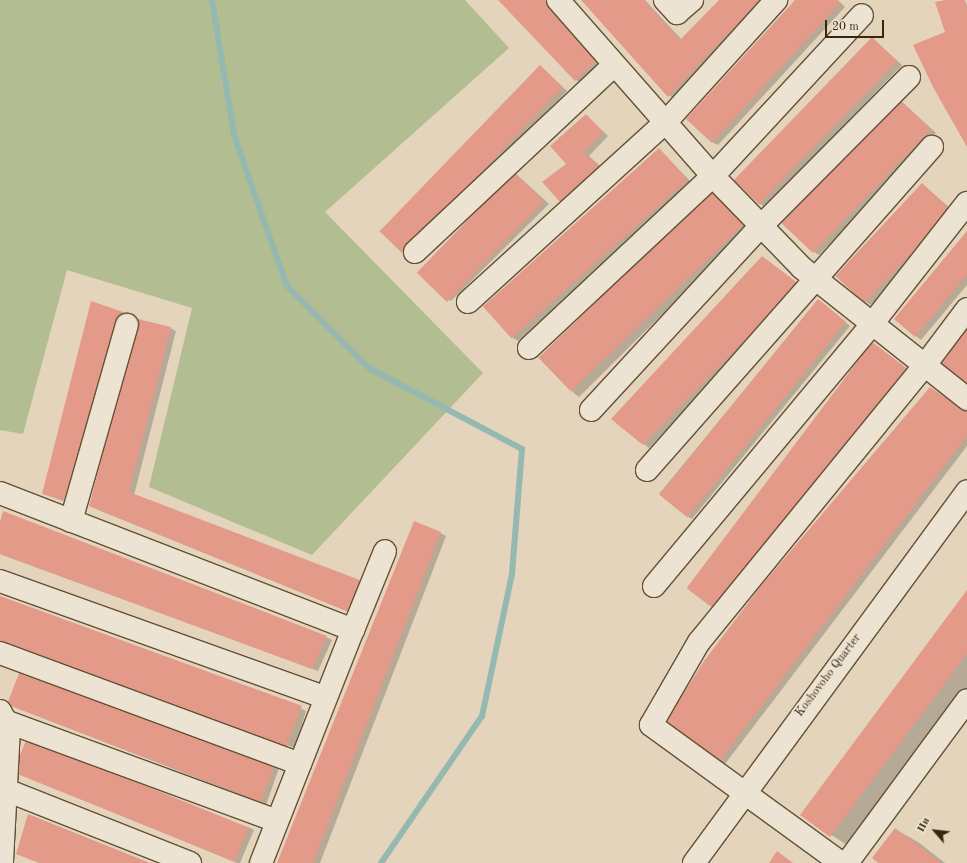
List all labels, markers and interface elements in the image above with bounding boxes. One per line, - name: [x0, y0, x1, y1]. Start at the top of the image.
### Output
- scale bar: [827, 12, 886, 38]
- text: 20 m: [832, 21, 859, 33]
- street label: Koshovoho Quarter: [793, 632, 865, 720]
- north arrow: [915, 811, 955, 851]
- text: Пн: [916, 816, 932, 834]

